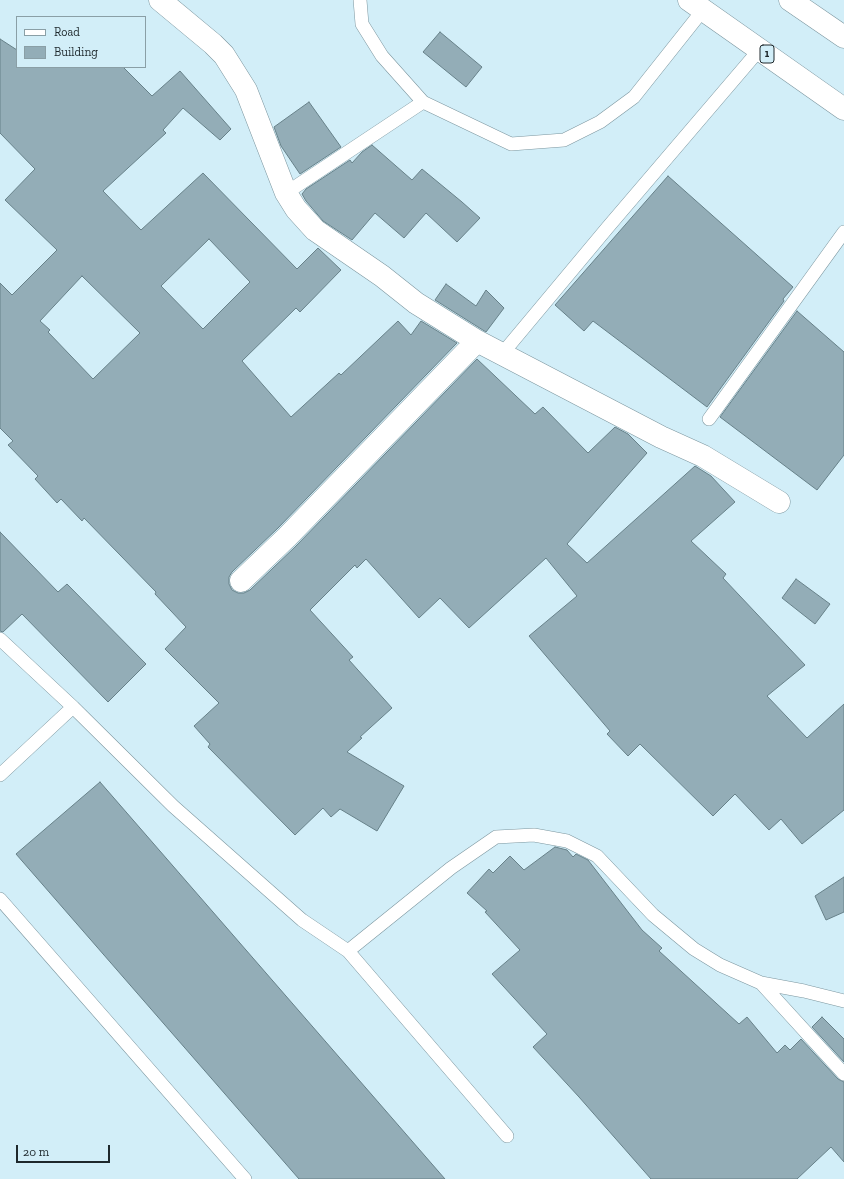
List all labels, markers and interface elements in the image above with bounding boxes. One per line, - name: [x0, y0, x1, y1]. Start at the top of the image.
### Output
- legend: [16, 16, 146, 68]
- text: Road: [54, 25, 80, 39]
- text: Building: [54, 45, 98, 59]
- road number: 1: [760, 45, 774, 63]
- scale bar: [18, 1137, 112, 1163]
- text: 20 m: [23, 1145, 49, 1159]

